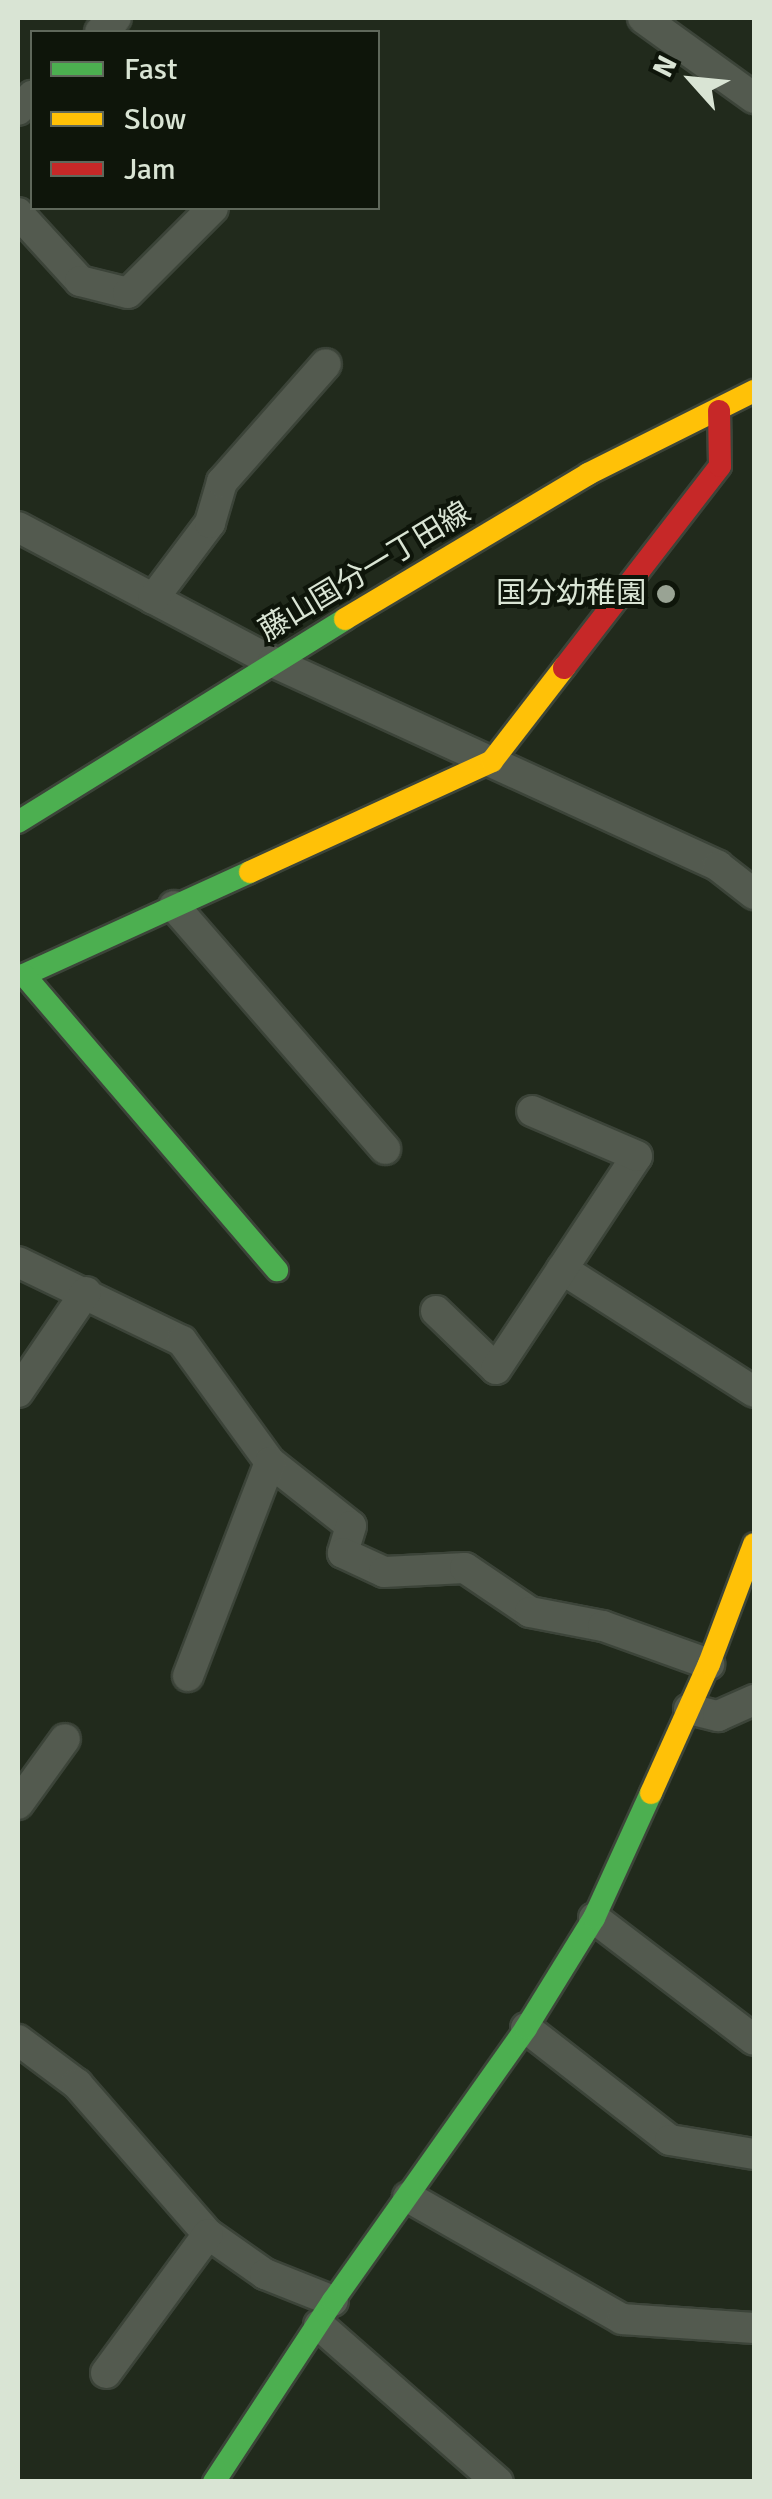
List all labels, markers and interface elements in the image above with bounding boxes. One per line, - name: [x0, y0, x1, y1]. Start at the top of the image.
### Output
- legend: [30, 30, 380, 210]
- north arrow: [642, 30, 742, 130]
- text: N: [646, 50, 685, 83]
- text: Fast: [124, 51, 177, 88]
- text: Slow: [124, 101, 186, 138]
- text: Jam: [124, 151, 176, 188]
- street label: 藤山国分一丁田線: [253, 495, 477, 649]
- place label: 国分幼稚園: [496, 576, 646, 612]
- marker: 国分幼稚園: [655, 583, 677, 605]

